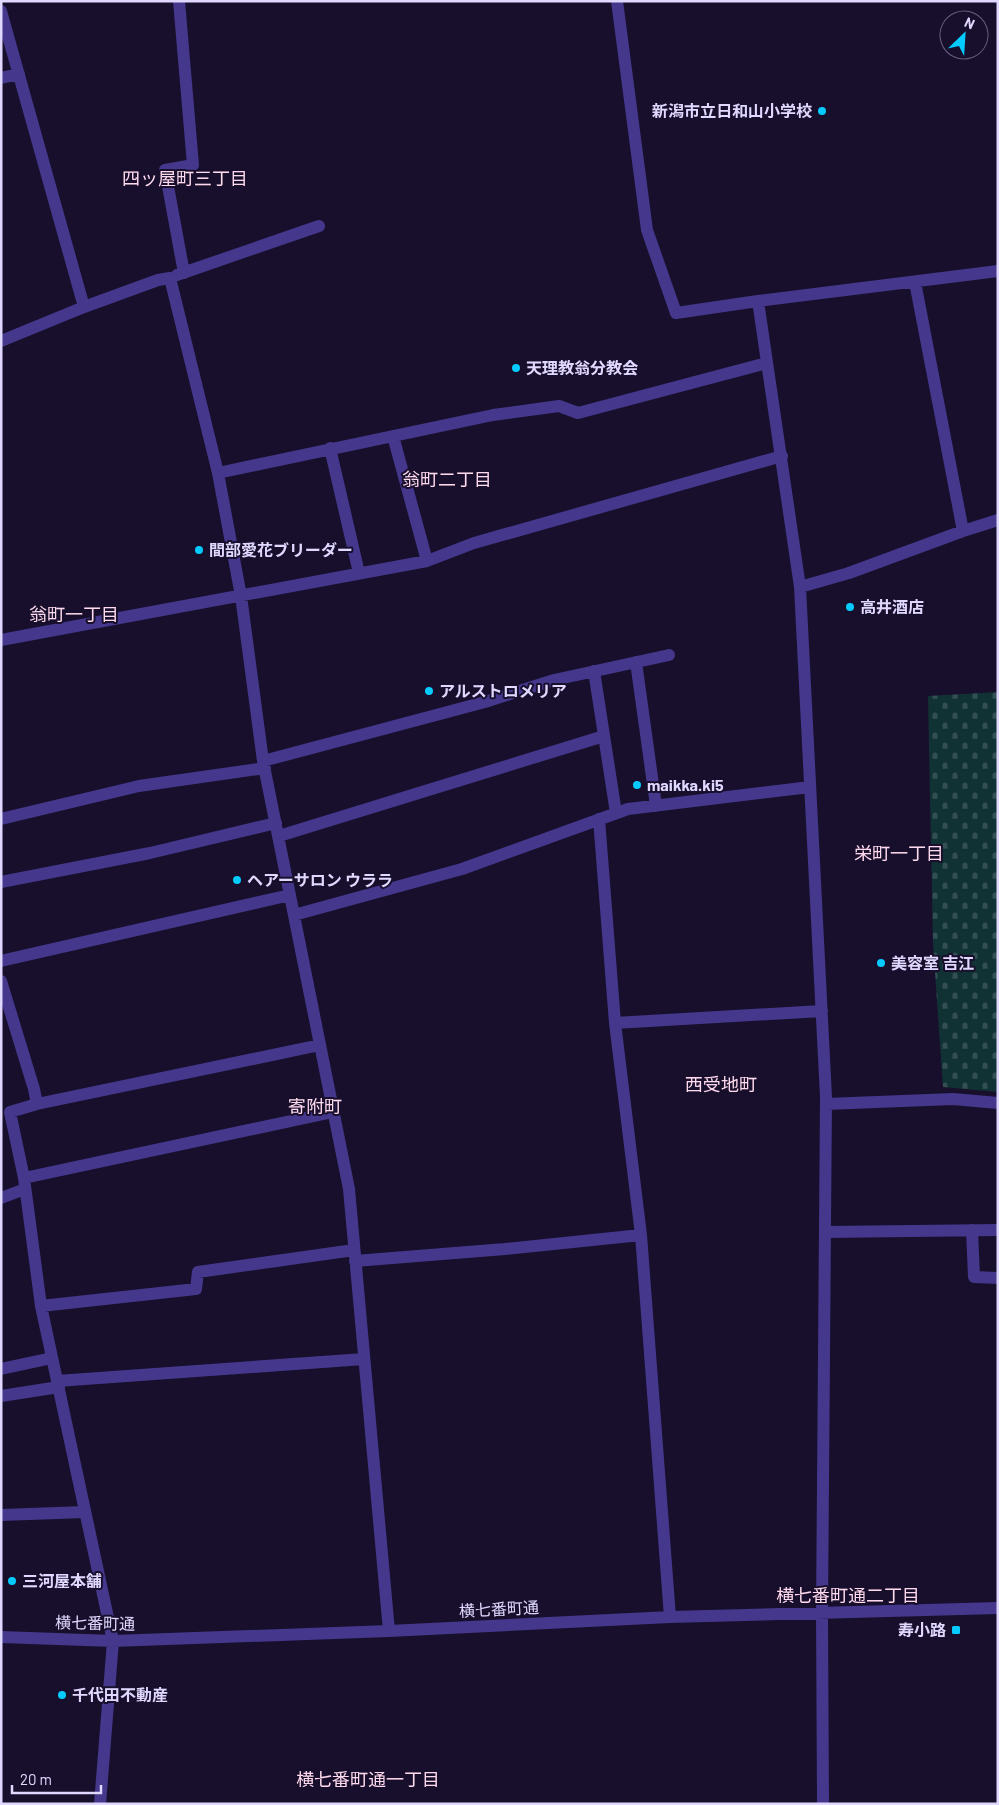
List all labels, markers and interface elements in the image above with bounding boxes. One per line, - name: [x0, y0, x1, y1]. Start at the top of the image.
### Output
- north arrow: [939, 10, 989, 60]
- text: N: [962, 13, 978, 32]
- place label: 新潟市立日和山小学校: [652, 101, 812, 120]
- marker: 新潟市立日和山小学校: [816, 105, 828, 117]
- district label: 四ッ屋町三丁目: [122, 167, 248, 189]
- place label: 天理教翁分教会: [526, 358, 638, 377]
- marker: 天理教翁分教会: [510, 362, 522, 374]
- district label: 翁町二丁目: [402, 468, 492, 490]
- place label: 間部愛花ブリーダー: [209, 540, 353, 559]
- marker: 間部愛花ブリーダー: [193, 544, 205, 556]
- place label: 高井酒店: [860, 597, 924, 616]
- marker: 高井酒店: [844, 601, 856, 613]
- district label: 翁町一丁目: [29, 603, 119, 625]
- place label: アルストロメリア: [439, 681, 567, 700]
- marker: アルストロメリア: [423, 685, 435, 697]
- place label: maikka.ki5: [647, 775, 724, 794]
- marker: maikka.ki5: [631, 779, 643, 791]
- district label: 栄町一丁目: [854, 842, 944, 864]
- place label: ヘアーサロン ウララ: [247, 870, 393, 889]
- marker: ヘアーサロン ウララ: [231, 874, 243, 886]
- place label: 美容室 吉江: [891, 953, 974, 972]
- marker: 美容室 吉江: [875, 957, 887, 969]
- district label: 西受地町: [685, 1073, 757, 1095]
- district label: 寄附町: [288, 1095, 342, 1117]
- place label: 三河屋本舗: [22, 1571, 102, 1590]
- marker: 三河屋本舗: [6, 1575, 18, 1587]
- district label: 横七番町通二丁目: [776, 1584, 920, 1606]
- street label: 横七番町通: [459, 1597, 539, 1620]
- street label: 横七番町通: [55, 1612, 135, 1633]
- place label: 寿小路: [898, 1620, 946, 1639]
- marker: 寿小路: [950, 1624, 962, 1636]
- place label: 千代田不動産: [72, 1685, 168, 1704]
- marker: 千代田不動産: [56, 1689, 68, 1701]
- scale bar: [12, 1762, 101, 1794]
- district label: 横七番町通一丁目: [296, 1768, 440, 1790]
- text: 20 m: [20, 1770, 52, 1788]

